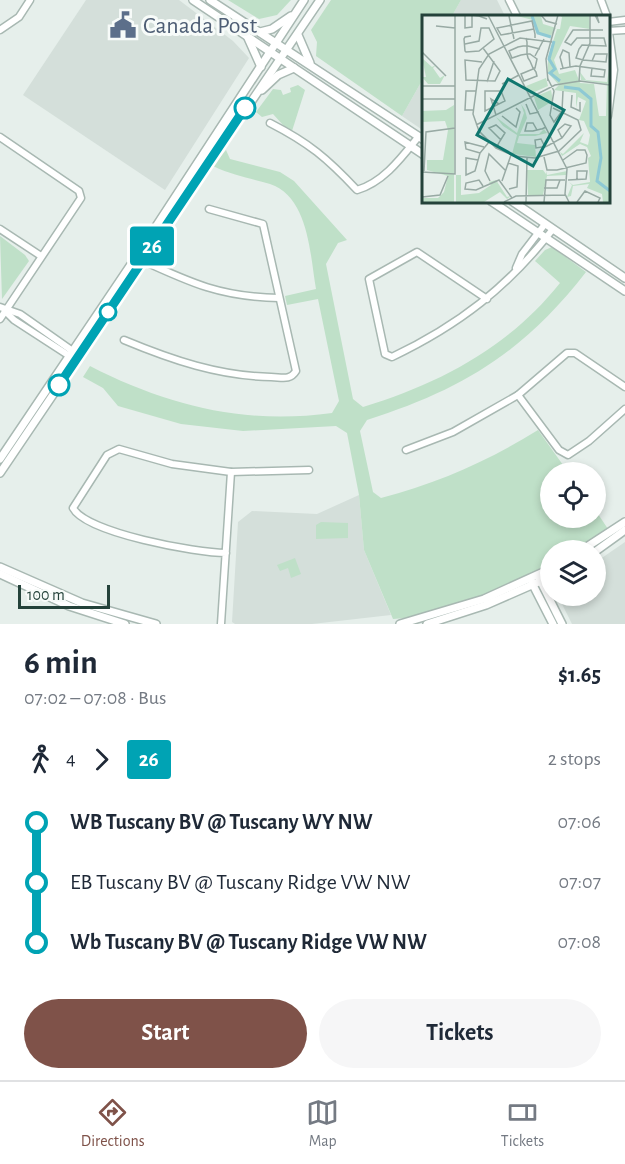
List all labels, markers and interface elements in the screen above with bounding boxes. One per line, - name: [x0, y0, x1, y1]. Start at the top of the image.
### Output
- public building icon: Canada Post: [108, 10, 138, 40]
- place label: Canada Post: [143, 14, 257, 38]
- inset map: [422, 15, 610, 202]
- unlabelled marker: [234, 97, 256, 119]
- line badge: 26: [125, 226, 179, 266]
- text: 26: [142, 236, 162, 257]
- unlabelled marker: [99, 303, 117, 321]
- unlabelled marker: [48, 374, 70, 396]
- map controls: [540, 462, 606, 606]
- button: locate: [540, 462, 606, 528]
- button: layers: [540, 540, 606, 606]
- scale bar: [18, 582, 110, 610]
- text: 100 m: [27, 587, 65, 603]
- text: 6 min: [24, 647, 98, 680]
- text: $1.65: [558, 664, 601, 686]
- text: 07:02 – 07:08 · Bus: [24, 688, 166, 708]
- icon: walk: [24, 743, 57, 776]
- icon: forward: [85, 743, 118, 776]
- text: 4: [66, 749, 76, 769]
- text: 26: [139, 749, 159, 770]
- text: 2 stops: [548, 749, 601, 769]
- text: WB Tuscany BV @ Tuscany WY NW: [70, 811, 373, 833]
- text: 07:06: [558, 812, 601, 832]
- text: EB Tuscany BV @ Tuscany Ridge VW NW: [70, 871, 410, 893]
- text: 07:07: [559, 872, 601, 892]
- text: Wb Tuscany BV @ Tuscany Ridge VW NW: [70, 931, 427, 953]
- text: 07:08: [557, 932, 601, 952]
- button: Start: [24, 999, 307, 1068]
- button: Tickets: [319, 999, 601, 1068]
- tab: Directions: [81, 1096, 145, 1151]
- tab: Map: [306, 1096, 339, 1151]
- tab: Tickets: [501, 1096, 544, 1151]

